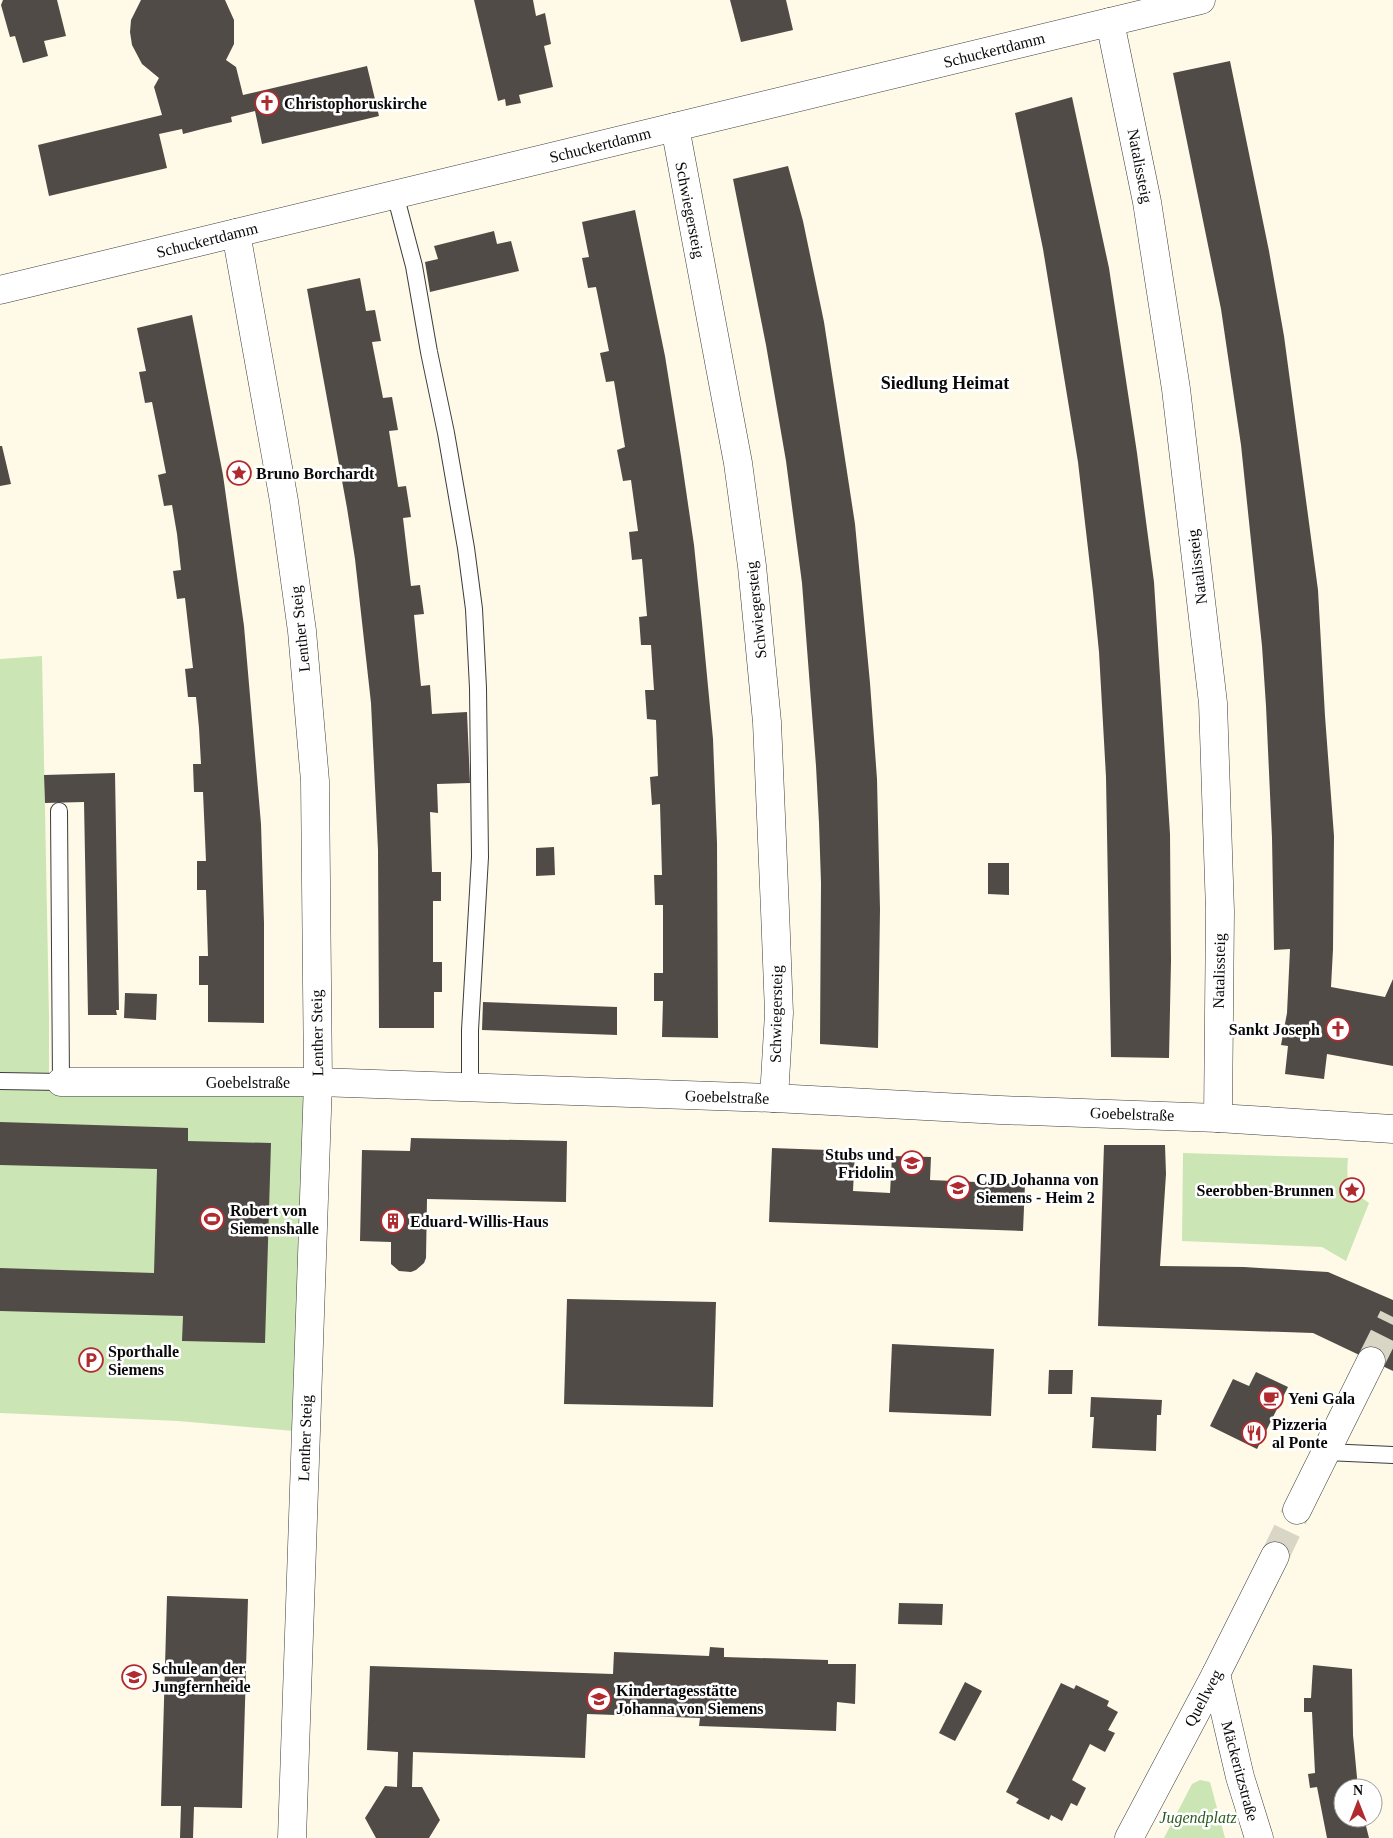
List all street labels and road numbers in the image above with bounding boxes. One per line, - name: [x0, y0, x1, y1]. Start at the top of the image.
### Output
- street label: Schuckertdamm: [942, 29, 1047, 71]
- street label: Schuckertdamm: [548, 124, 653, 166]
- street label: Natalissteig: [1123, 127, 1156, 205]
- street label: Schwiegersteig: [671, 160, 708, 260]
- street label: Schuckertdamm: [155, 219, 260, 261]
- street label: Natalissteig: [1184, 528, 1211, 606]
- street label: Schwiegersteig: [742, 560, 771, 659]
- street label: Lenther Steig: [287, 585, 314, 673]
- street label: Natalissteig: [1210, 933, 1229, 1009]
- street label: Schwiegersteig: [767, 965, 786, 1063]
- street label: Lenther Steig: [308, 990, 327, 1076]
- street label: Goebelstraße: [206, 1074, 290, 1091]
- street label: Goebelstraße: [685, 1087, 769, 1107]
- street label: Goebelstraße: [1090, 1104, 1174, 1124]
- street label: Lenther Steig: [295, 1394, 316, 1482]
- street label: Quellweg: [1181, 1667, 1226, 1730]
- street label: Mäckeritzstraße: [1218, 1719, 1262, 1823]

